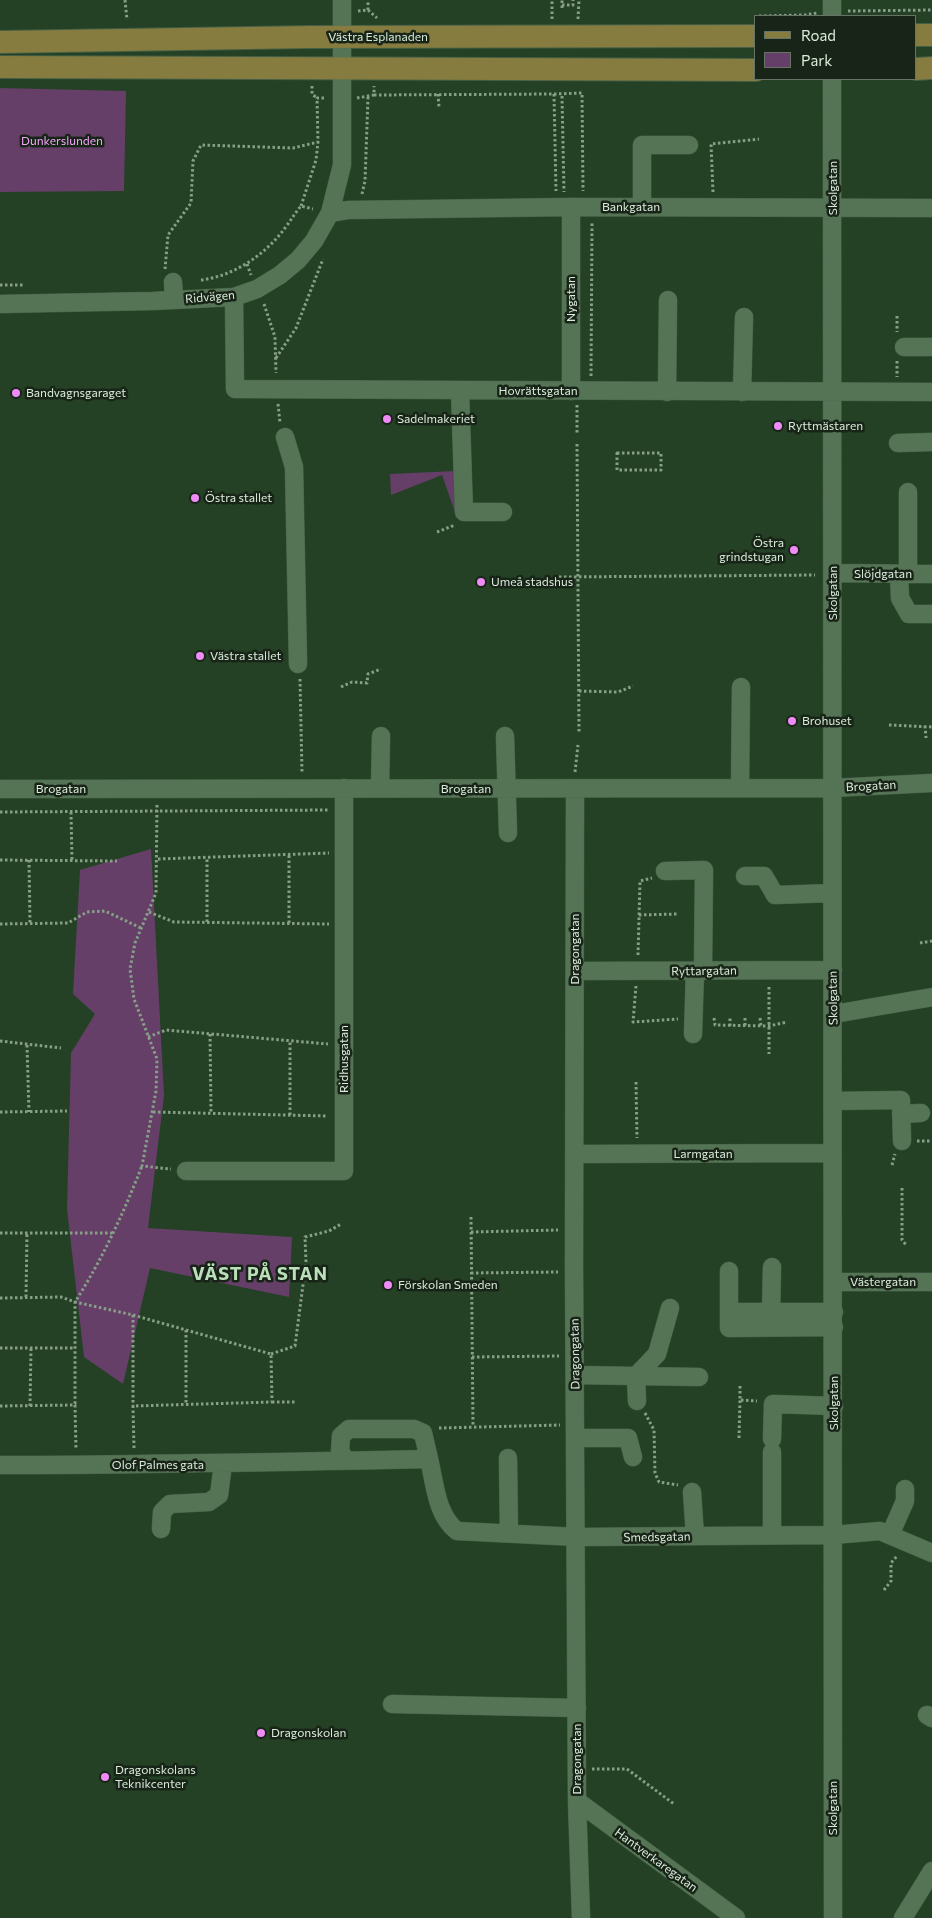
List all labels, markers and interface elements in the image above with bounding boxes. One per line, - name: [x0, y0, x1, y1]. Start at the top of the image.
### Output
- legend: [754, 15, 917, 80]
- text: Road: [801, 26, 836, 44]
- street label: Västra Esplanaden: [328, 30, 428, 44]
- text: Park: [801, 51, 832, 69]
- park label: Dunkerslunden: [21, 134, 103, 148]
- street label: Skolgatan: [826, 161, 840, 215]
- street label: Bankgatan: [602, 200, 660, 214]
- street label: Nygatan: [564, 276, 578, 322]
- street label: Ridvägen: [185, 288, 235, 306]
- street label: Hovrättsgatan: [498, 384, 578, 398]
- place label: Bandvagnsgaraget: [26, 386, 126, 400]
- marker: Bandvagnsgaraget: [10, 387, 22, 399]
- place label: Sadelmakeriet: [397, 412, 475, 426]
- marker: Sadelmakeriet: [381, 413, 393, 425]
- place label: Ryttmästaren: [788, 419, 863, 433]
- marker: Ryttmästaren: [772, 420, 784, 432]
- place label: Östra stallet: [205, 491, 272, 505]
- marker: Östra stallet: [189, 492, 201, 504]
- place label: Östra grindstugan: [719, 536, 784, 564]
- marker: Östra grindstugan: [788, 544, 800, 556]
- street label: Skolgatan: [826, 566, 840, 620]
- street label: Slöjdgatan: [854, 567, 912, 581]
- place label: Umeå stadshus: [491, 575, 573, 589]
- marker: Umeå stadshus: [475, 576, 487, 588]
- place label: Västra stallet: [210, 649, 281, 663]
- marker: Västra stallet: [194, 650, 206, 662]
- place label: Brohuset: [802, 714, 852, 728]
- marker: Brohuset: [786, 715, 798, 727]
- street label: Brogatan: [846, 777, 896, 795]
- street label: Brogatan: [36, 782, 86, 796]
- street label: Brogatan: [441, 782, 491, 796]
- street label: Dragongatan: [568, 914, 582, 984]
- street label: Ryttargatan: [671, 963, 737, 979]
- street label: Skolgatan: [825, 971, 841, 1025]
- street label: Ridhusgatan: [337, 1025, 351, 1093]
- street label: Larmgatan: [673, 1147, 733, 1161]
- district label: VÄST PÅ STAN: [190, 1263, 330, 1285]
- street label: Västergatan: [850, 1275, 916, 1289]
- place label: Förskolan Smeden: [398, 1278, 498, 1292]
- marker: Förskolan Smeden: [382, 1279, 394, 1291]
- street label: Dragongatan: [567, 1318, 583, 1390]
- street label: Skolgatan: [827, 1376, 841, 1430]
- street label: Olof Palmes gata: [112, 1458, 204, 1472]
- street label: Smedsgatan: [623, 1529, 691, 1545]
- street label: Dragongatan: [570, 1724, 584, 1794]
- place label: Dragonskolan: [271, 1726, 346, 1740]
- marker: Dragonskolan: [255, 1727, 267, 1739]
- place label: Dragonskolans Teknikcenter: [115, 1763, 196, 1791]
- marker: Dragonskolans Teknikcenter: [99, 1771, 111, 1783]
- street label: Skolgatan: [826, 1781, 840, 1835]
- street label: Hantverkaregatan: [612, 1825, 700, 1895]

